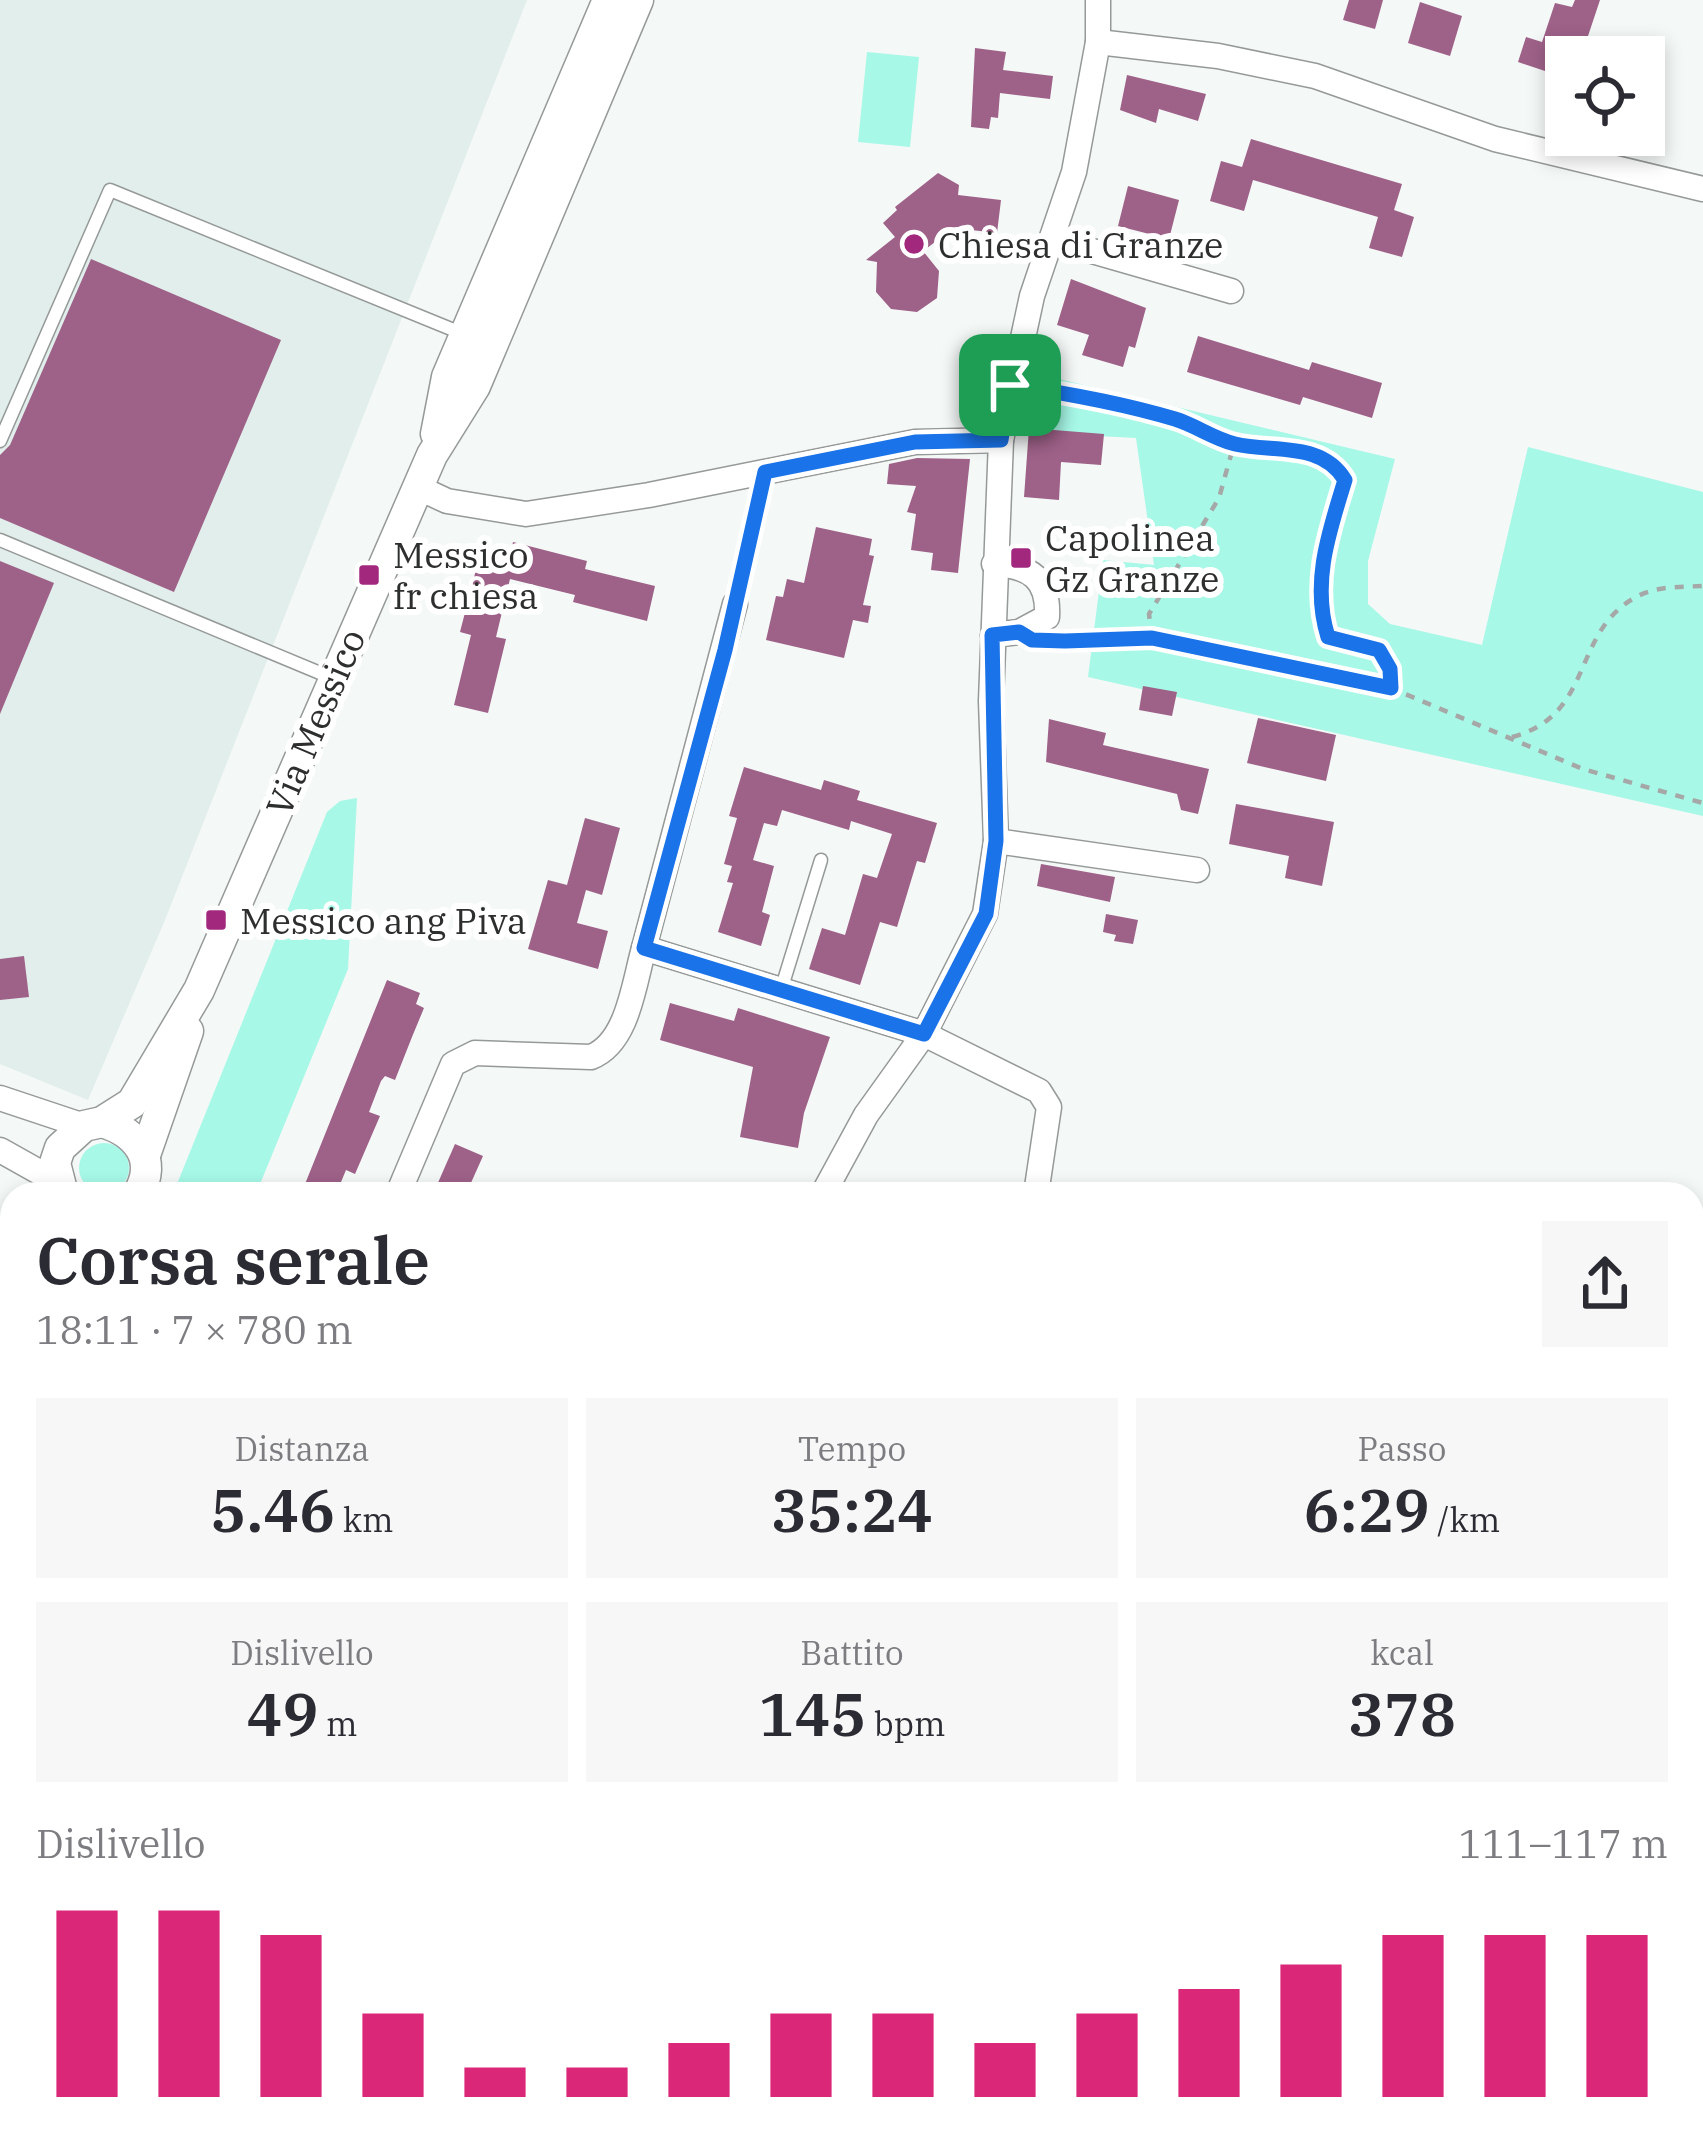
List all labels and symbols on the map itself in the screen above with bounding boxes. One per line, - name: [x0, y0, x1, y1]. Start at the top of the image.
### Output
- place label: Chiesa di Granze: [938, 221, 1223, 268]
- marker: Chiesa di Granze: [901, 231, 927, 257]
- pin: [959, 334, 1061, 436]
- place label: Capolinea Gz Granze: [1045, 514, 1219, 602]
- place label: Messico fr chiesa: [393, 531, 539, 619]
- marker: Capolinea Gz Granze: [1008, 545, 1034, 571]
- marker: Messico fr chiesa: [356, 562, 382, 588]
- street label: Via Messico: [255, 622, 375, 822]
- place label: Messico ang Piva: [240, 897, 527, 944]
- marker: Messico ang Piva: [203, 907, 229, 933]

